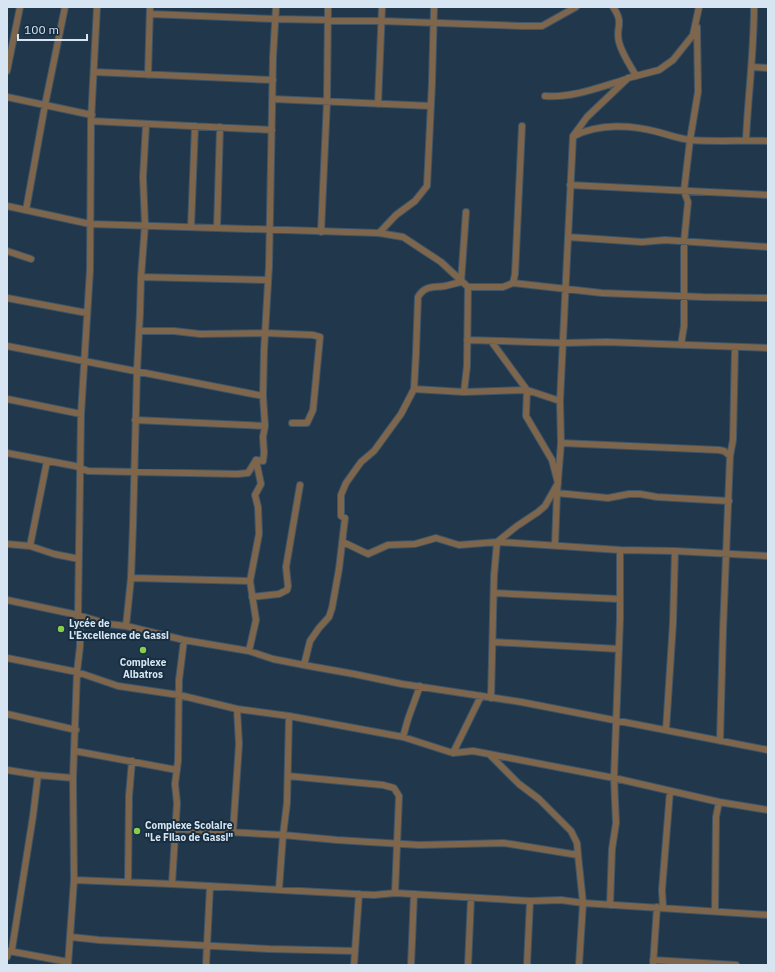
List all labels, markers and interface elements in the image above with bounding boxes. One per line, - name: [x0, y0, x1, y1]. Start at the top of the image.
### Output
- scale bar: [18, 16, 87, 42]
- text: 100 m: [24, 22, 59, 37]
- place label: Lycée de L'Excellence de Gassi: [69, 617, 169, 642]
- marker: Lycée de L'Excellence de Gassi: [56, 624, 66, 634]
- marker: Complexe Albatros: [138, 645, 148, 655]
- place label: Complexe Albatros: [120, 656, 167, 681]
- place label: Complexe Scolaire "Le Filao de Gassi": [145, 819, 233, 844]
- marker: Complexe Scolaire "Le Filao de Gassi": [132, 826, 142, 836]

